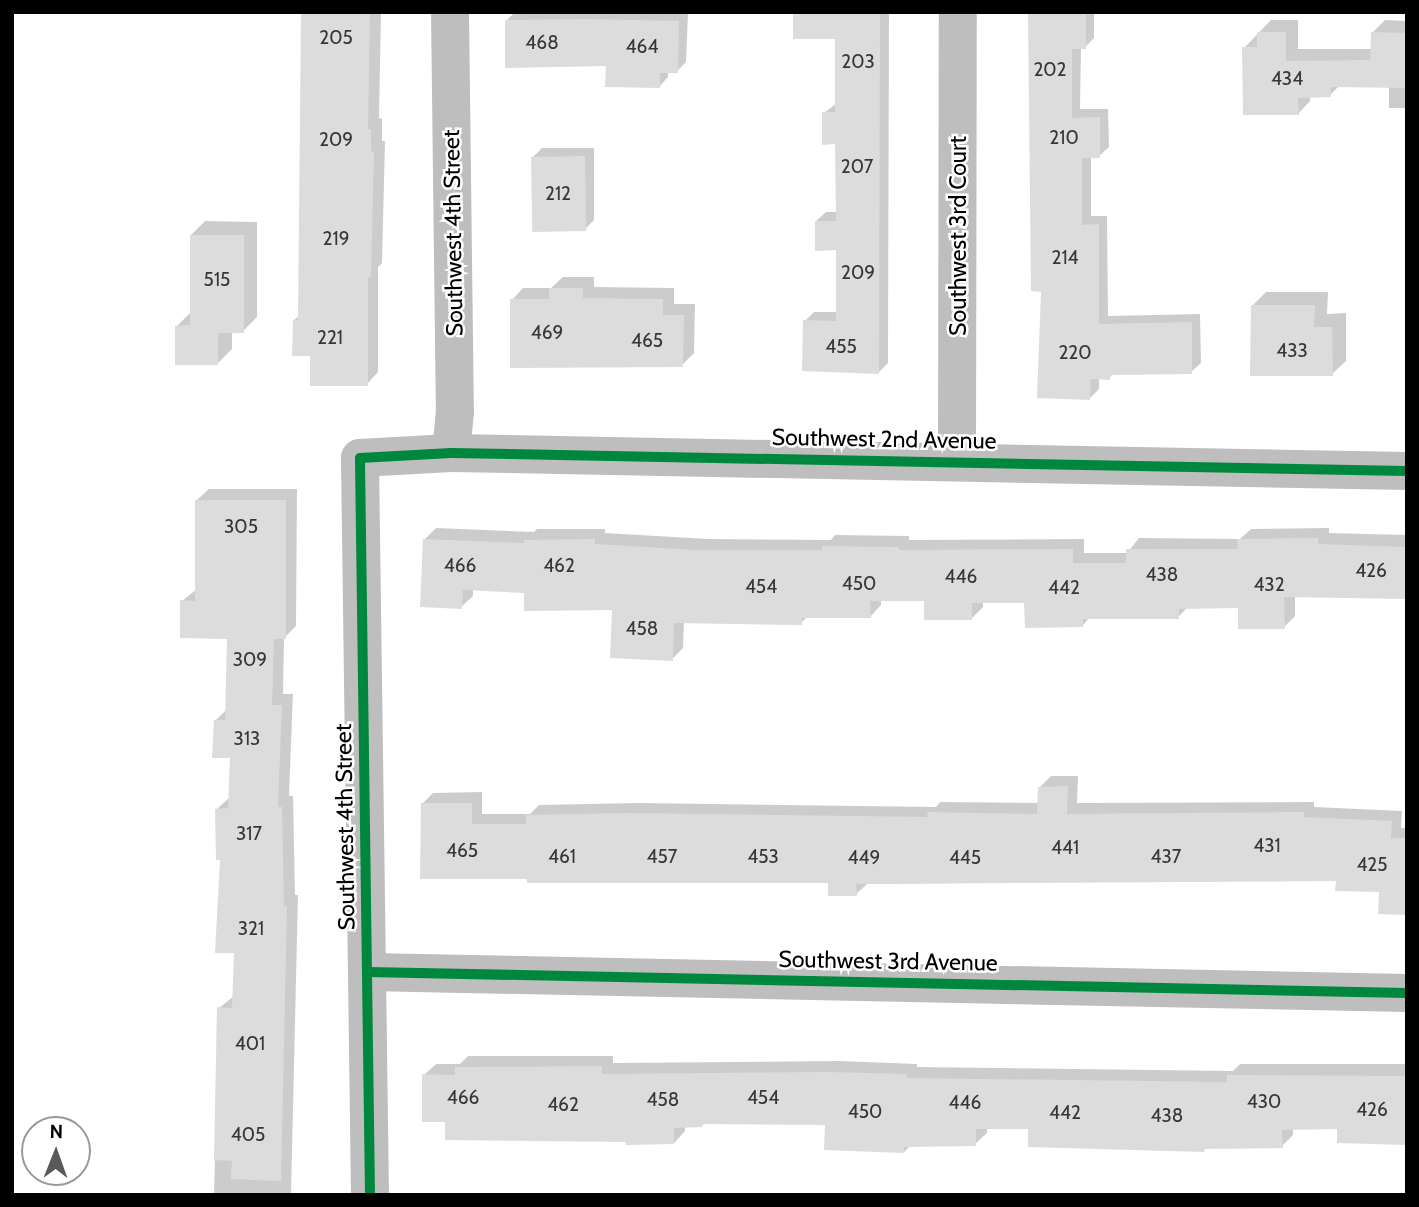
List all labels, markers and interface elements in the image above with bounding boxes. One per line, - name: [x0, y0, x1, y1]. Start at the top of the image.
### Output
- house number: 205: [319, 27, 353, 49]
- house number: 468: [525, 32, 559, 54]
- house number: 464: [626, 36, 658, 58]
- house number: 203: [841, 51, 875, 73]
- house number: 202: [1033, 59, 1067, 81]
- house number: 434: [1271, 68, 1303, 90]
- house number: 210: [1049, 127, 1079, 149]
- house number: 209: [319, 129, 353, 151]
- street label: Southwest 4th Street: [437, 129, 469, 337]
- street label: Southwest 3rd Court: [944, 136, 972, 336]
- house number: 207: [841, 156, 873, 178]
- house number: 212: [545, 183, 571, 205]
- house number: 219: [323, 228, 349, 250]
- house number: 214: [1051, 247, 1079, 269]
- house number: 209: [841, 262, 875, 284]
- house number: 515: [204, 269, 230, 291]
- house number: 469: [531, 322, 563, 344]
- house number: 221: [317, 327, 343, 349]
- house number: 465: [631, 330, 663, 352]
- house number: 455: [825, 336, 857, 358]
- house number: 433: [1276, 340, 1308, 362]
- house number: 220: [1058, 342, 1092, 364]
- street label: Southwest 2nd Avenue: [771, 423, 997, 455]
- house number: 305: [224, 516, 258, 538]
- house number: 466: [444, 555, 476, 577]
- house number: 462: [543, 555, 575, 577]
- house number: 426: [1355, 560, 1387, 582]
- house number: 438: [1146, 564, 1178, 586]
- house number: 446: [945, 566, 977, 588]
- house number: 450: [842, 573, 876, 595]
- house number: 432: [1253, 574, 1285, 596]
- house number: 454: [745, 576, 777, 598]
- house number: 442: [1048, 577, 1080, 599]
- house number: 458: [626, 618, 658, 640]
- house number: 309: [233, 649, 267, 671]
- street label: Southwest 4th Street: [329, 723, 361, 931]
- house number: 313: [234, 728, 260, 750]
- house number: 317: [236, 823, 262, 845]
- house number: 431: [1253, 835, 1281, 857]
- house number: 441: [1051, 837, 1079, 859]
- house number: 465: [446, 840, 478, 862]
- house number: 461: [548, 846, 576, 868]
- house number: 457: [647, 846, 677, 868]
- house number: 453: [747, 846, 779, 868]
- house number: 437: [1151, 846, 1181, 868]
- house number: 449: [848, 847, 880, 869]
- house number: 445: [949, 847, 981, 869]
- house number: 425: [1356, 854, 1388, 876]
- house number: 321: [238, 918, 264, 940]
- street label: Southwest 3rd Avenue: [778, 945, 998, 977]
- house number: 401: [235, 1033, 265, 1055]
- house number: 466: [447, 1087, 479, 1109]
- house number: 454: [747, 1087, 779, 1109]
- house number: 458: [647, 1089, 679, 1111]
- house number: 430: [1247, 1091, 1281, 1113]
- house number: 446: [949, 1092, 981, 1114]
- house number: 462: [547, 1094, 579, 1116]
- house number: 426: [1356, 1099, 1388, 1121]
- house number: 450: [848, 1101, 882, 1123]
- house number: 442: [1049, 1102, 1081, 1124]
- house number: 438: [1151, 1105, 1183, 1127]
- north arrow: [21, 1116, 91, 1186]
- text: N: [49, 1120, 63, 1143]
- house number: 405: [231, 1124, 265, 1146]

